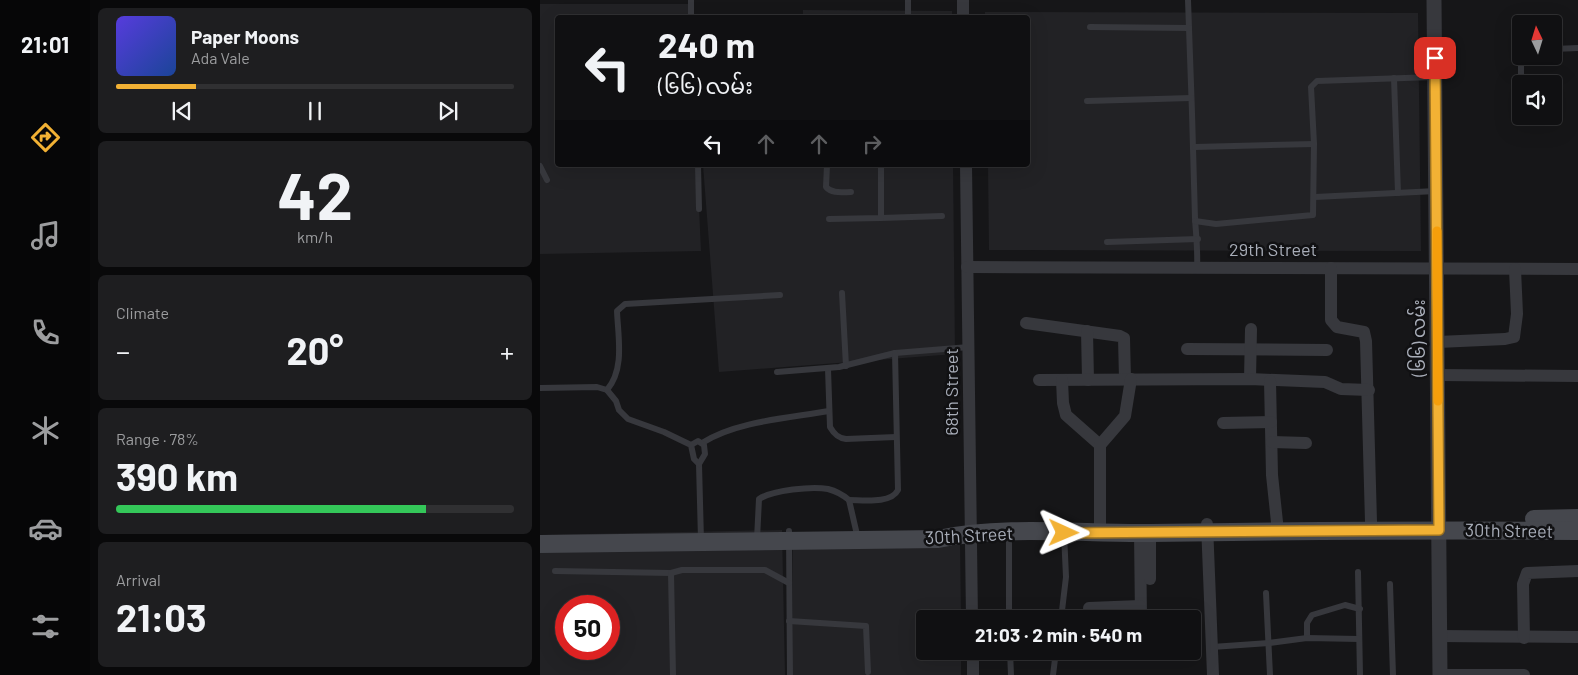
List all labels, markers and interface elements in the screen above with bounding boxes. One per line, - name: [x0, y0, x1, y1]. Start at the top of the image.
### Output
- north arrow: [1512, 15, 1562, 65]
- map controls: [1512, 15, 1562, 125]
- text: 240 m: [658, 23, 755, 65]
- text: Paper Moons: [191, 25, 299, 48]
- text: 21:01: [21, 31, 69, 57]
- icon: left: [575, 35, 640, 100]
- pin: [1414, 37, 1456, 79]
- icon: arrive: [1421, 44, 1449, 72]
- text: Ada Vale: [191, 48, 250, 67]
- text: (၆၆) လမ်း: [658, 72, 753, 98]
- button: sound: [1512, 75, 1562, 125]
- icon: previous: [168, 97, 196, 125]
- icon: pause: [301, 97, 329, 125]
- icon: next: [434, 97, 462, 125]
- icon: directions: [28, 120, 63, 155]
- icon: left: [699, 130, 727, 158]
- icon: ahead: [752, 130, 780, 158]
- icon: ahead: [805, 130, 833, 158]
- icon: right: [858, 130, 886, 158]
- text: 42: [277, 155, 353, 233]
- icon: music: [28, 218, 63, 253]
- text: km/h: [297, 227, 333, 246]
- street label: 29th Street: [1229, 238, 1317, 260]
- street label: (၆၆) လမ်း: [1406, 299, 1429, 378]
- text: Climate: [116, 303, 169, 322]
- icon: phone: [28, 315, 63, 350]
- text: 20°: [286, 327, 344, 373]
- text: −: [116, 334, 130, 368]
- text: +: [500, 334, 514, 368]
- street label: 68th Street: [940, 348, 962, 436]
- icon: climate: [28, 413, 63, 448]
- text: Range · 78%: [116, 429, 199, 448]
- text: 390 km: [116, 453, 238, 499]
- position arrow: [1037, 506, 1089, 558]
- icon: car: [28, 511, 63, 546]
- street label: 30th Street: [1465, 518, 1553, 542]
- street label: 30th Street: [924, 522, 1014, 548]
- text: Arrival: [116, 570, 161, 589]
- text: 21:03: [116, 594, 207, 640]
- speed limit sign: 50: [555, 595, 620, 660]
- icon: filters: [28, 609, 63, 644]
- text: 21:03 · 2 min · 540 m: [975, 623, 1142, 646]

